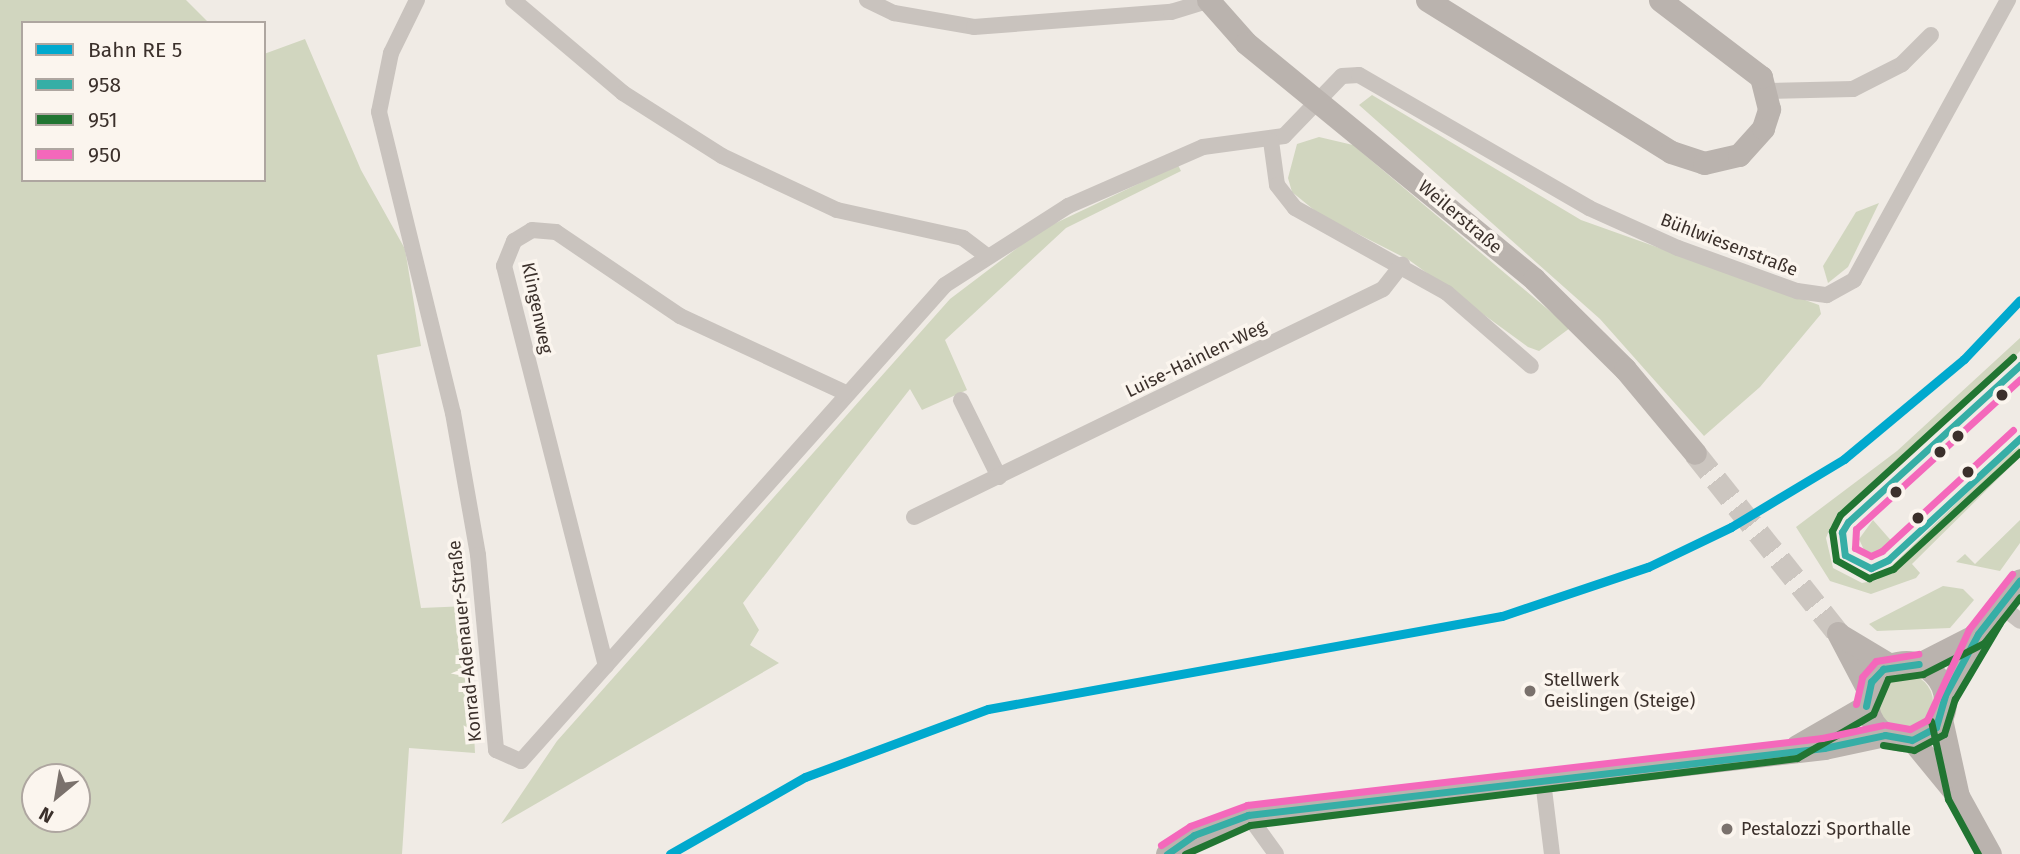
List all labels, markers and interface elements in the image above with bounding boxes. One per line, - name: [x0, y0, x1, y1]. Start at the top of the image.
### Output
- legend: [21, 21, 266, 182]
- text: Bahn RE 5: [88, 37, 182, 63]
- text: 958: [88, 72, 121, 98]
- text: 951: [88, 107, 118, 133]
- text: 950: [88, 142, 121, 168]
- street label: Weilerstraße: [1414, 176, 1506, 258]
- street label: Bühlwiesenstraße: [1657, 209, 1801, 281]
- street label: Klingenweg: [517, 260, 557, 356]
- street label: Luise-Hainlen-Weg: [1122, 316, 1270, 402]
- unlabelled marker: [1995, 388, 2009, 402]
- unlabelled marker: [1951, 429, 1965, 443]
- unlabelled marker: [1933, 445, 1947, 459]
- unlabelled marker: [1961, 465, 1975, 479]
- unlabelled marker: [1889, 485, 1903, 499]
- unlabelled marker: [1911, 511, 1925, 525]
- street label: Konrad-Adenauer-Straße: [444, 539, 486, 743]
- place label: Stellwerk Geislingen (Steige): [1544, 670, 1695, 712]
- marker: Stellwerk Geislingen (Steige): [1522, 683, 1538, 699]
- north arrow: [21, 763, 91, 833]
- text: N: [35, 802, 57, 828]
- place label: Pestalozzi Sporthalle: [1741, 818, 1911, 840]
- marker: Pestalozzi Sporthalle: [1719, 821, 1735, 837]

